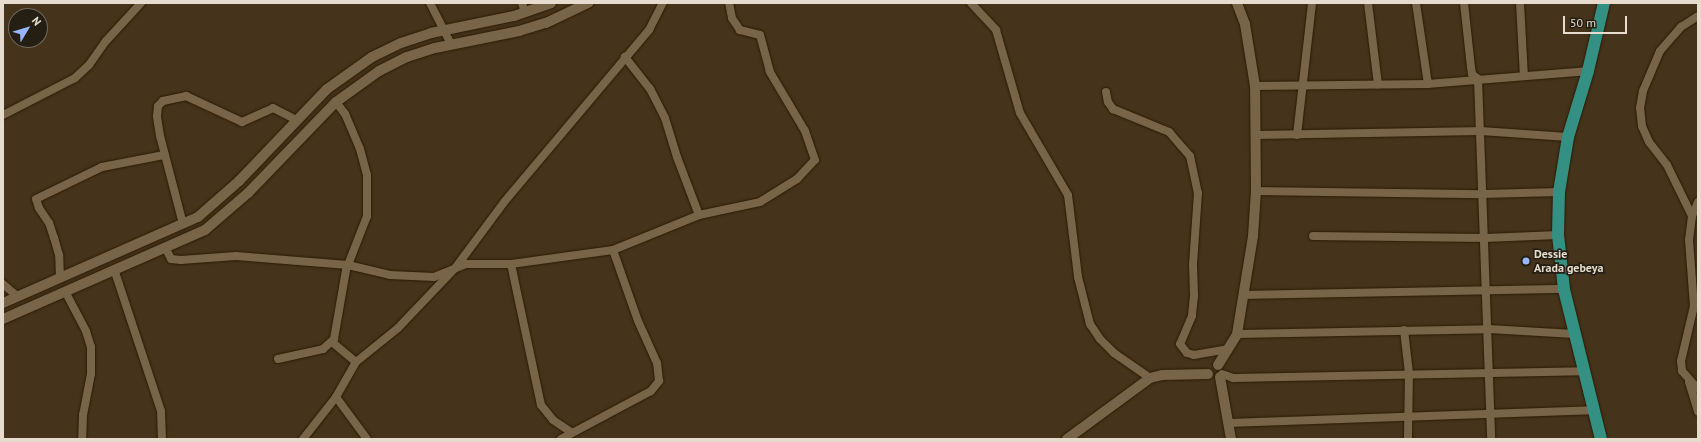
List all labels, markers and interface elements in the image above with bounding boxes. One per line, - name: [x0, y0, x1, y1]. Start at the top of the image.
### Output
- north arrow: [8, 8, 48, 48]
- scale bar: [1565, 8, 1629, 34]
- text: N: [29, 14, 44, 28]
- text: 50 m: [1570, 15, 1596, 30]
- place label: Dessie Arada gebeya: [1534, 247, 1603, 275]
- marker: Dessie Arada gebeya: [1521, 256, 1531, 266]

